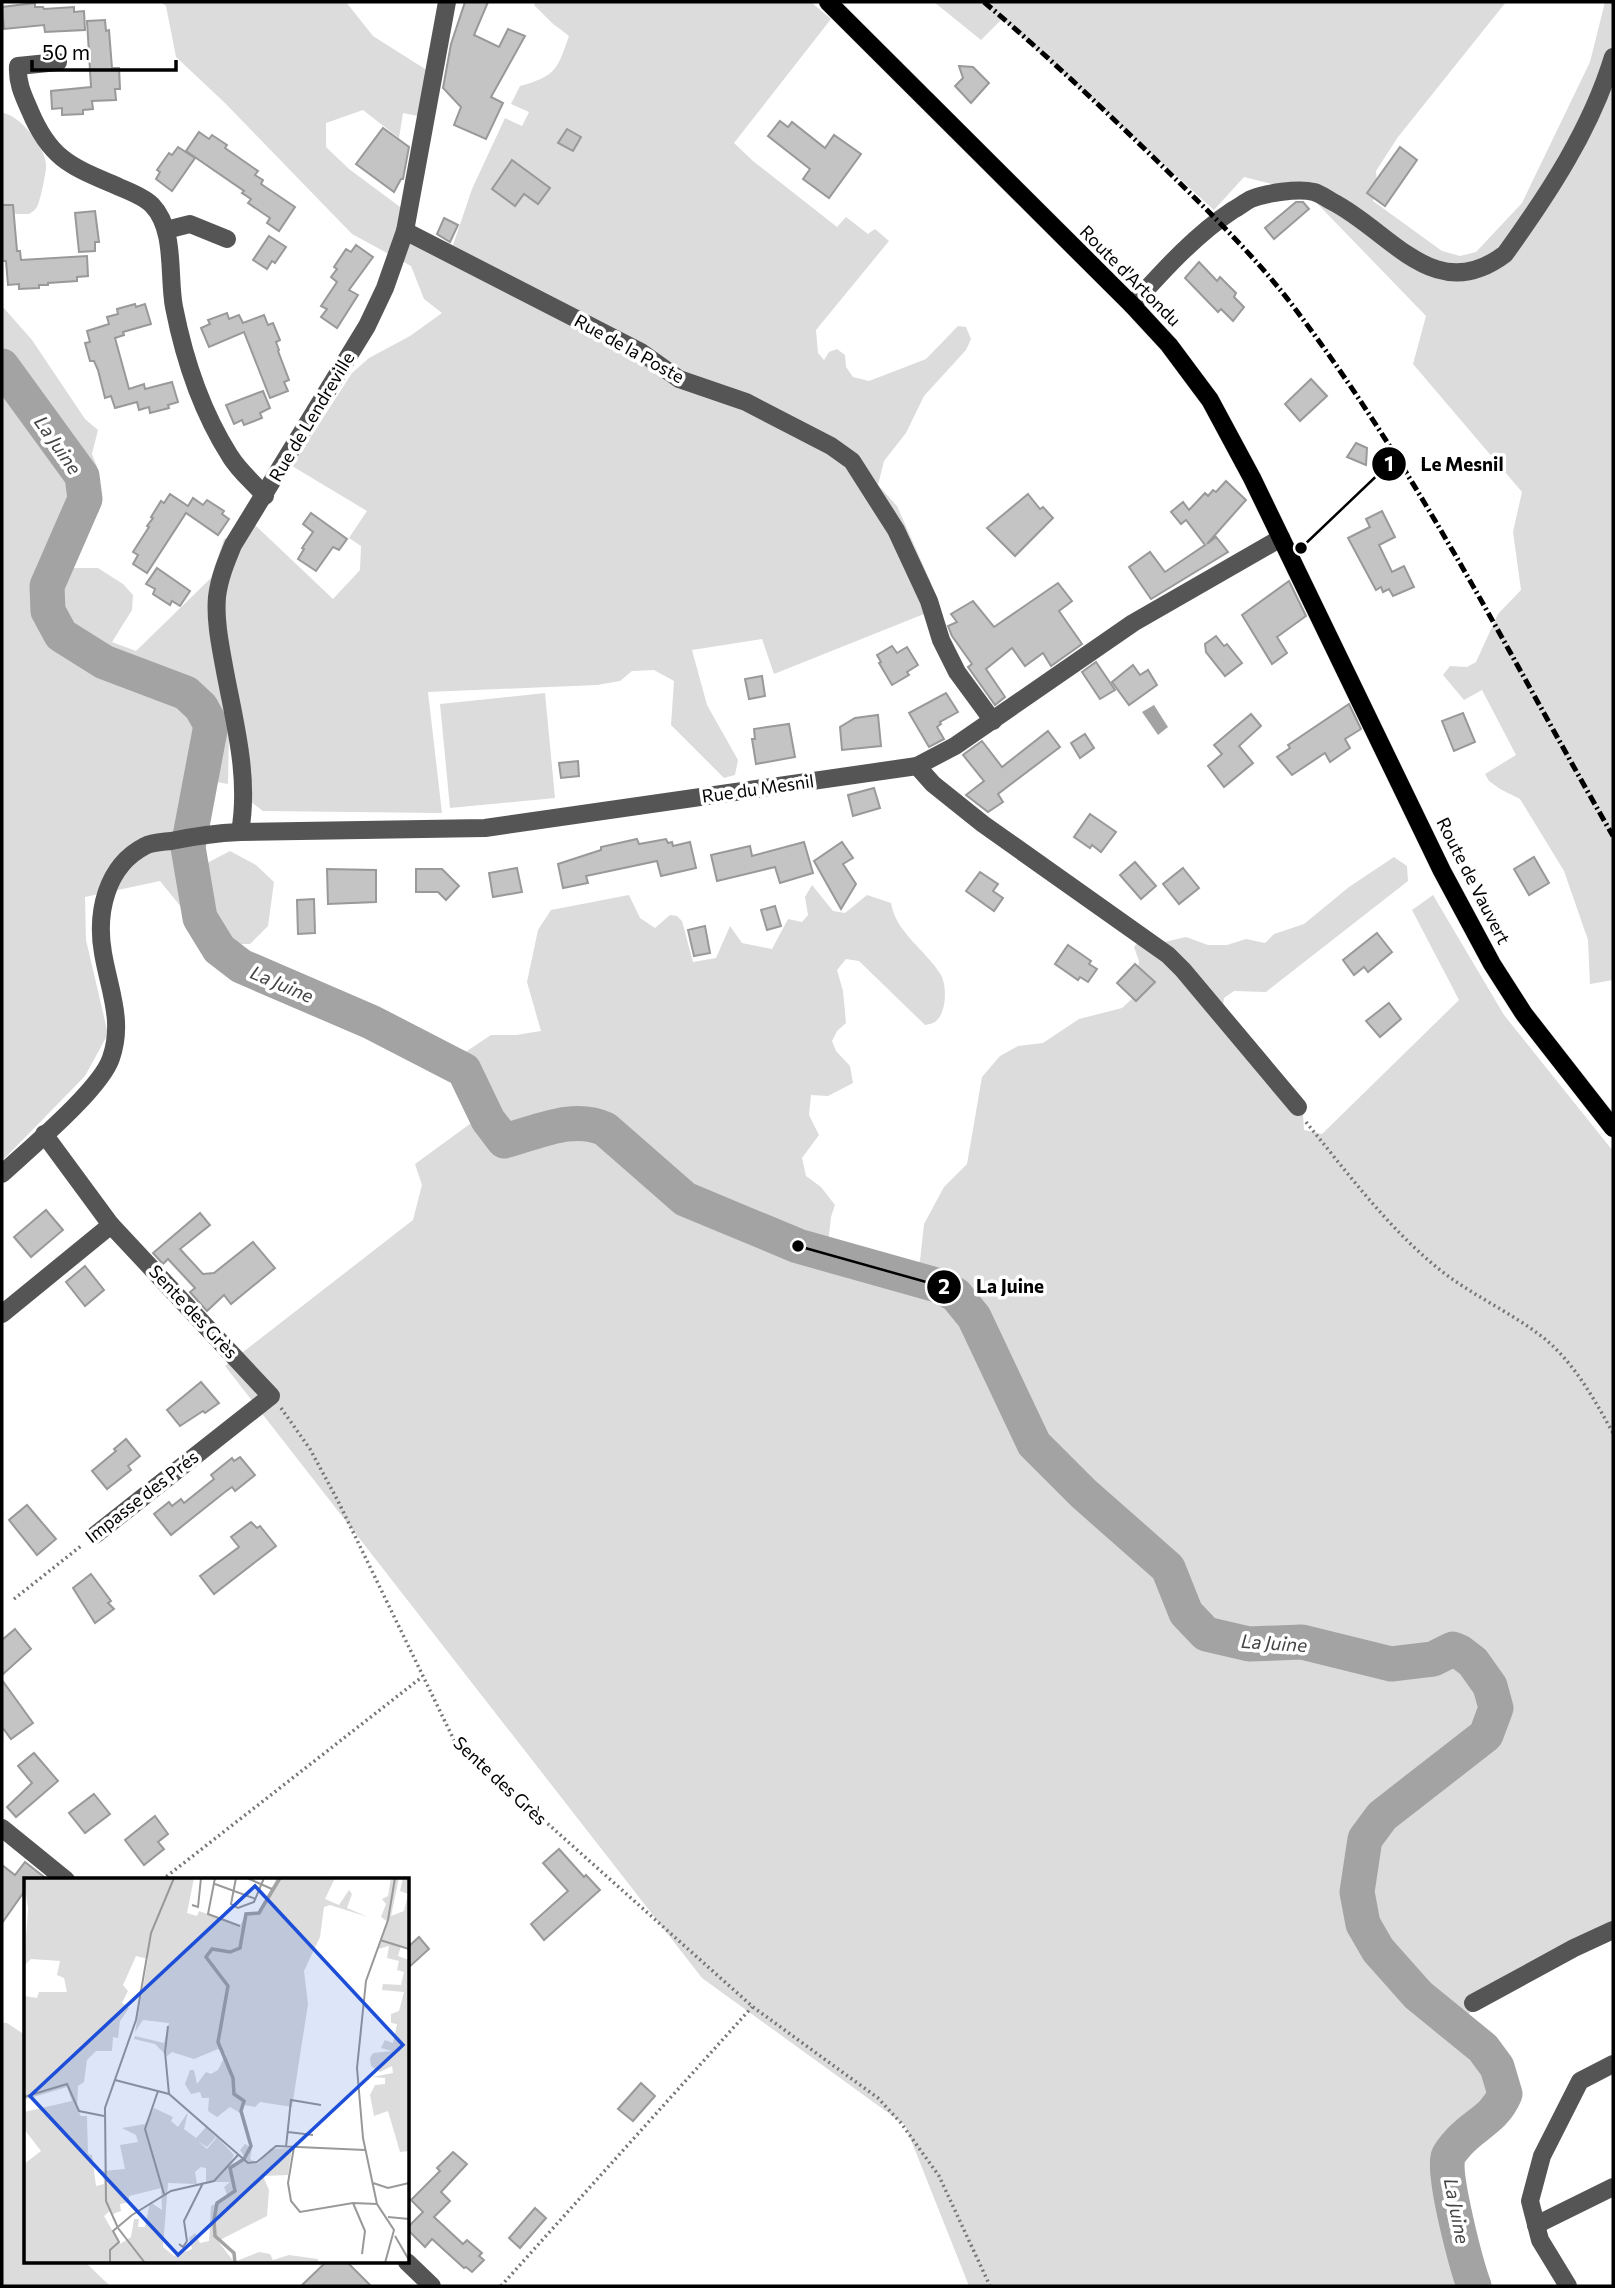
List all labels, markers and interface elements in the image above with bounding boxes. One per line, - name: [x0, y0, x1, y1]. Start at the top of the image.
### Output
- scale bar: [32, 28, 175, 72]
- text: 50 m: [42, 39, 90, 64]
- street label: Route d'Artondu: [1076, 220, 1186, 330]
- street label: Rue de la Poste: [571, 309, 688, 387]
- street label: Rue de Lendreville: [264, 348, 359, 485]
- water label: La Juine: [30, 411, 87, 479]
- callout: Le Mesnil: [1372, 444, 1518, 484]
- text: 1: [1384, 450, 1394, 475]
- text: Le Mesnil: [1420, 452, 1504, 475]
- street label: Rue du Mesnil: [700, 769, 815, 807]
- street label: Route de Vauvert: [1432, 813, 1515, 948]
- water label: La Juine: [247, 960, 317, 1007]
- street label: Sente des Grès: [145, 1260, 243, 1363]
- callout: La Juine: [927, 1267, 1058, 1307]
- text: 2: [938, 1273, 950, 1298]
- text: La Juine: [976, 1274, 1044, 1297]
- street label: Impasse des Prés: [80, 1445, 202, 1547]
- water label: La Juine: [1240, 1629, 1308, 1656]
- street label: Sente des Grès: [449, 1731, 552, 1829]
- inset map: [24, 1878, 410, 2264]
- water label: La Juine: [1440, 2176, 1475, 2246]

